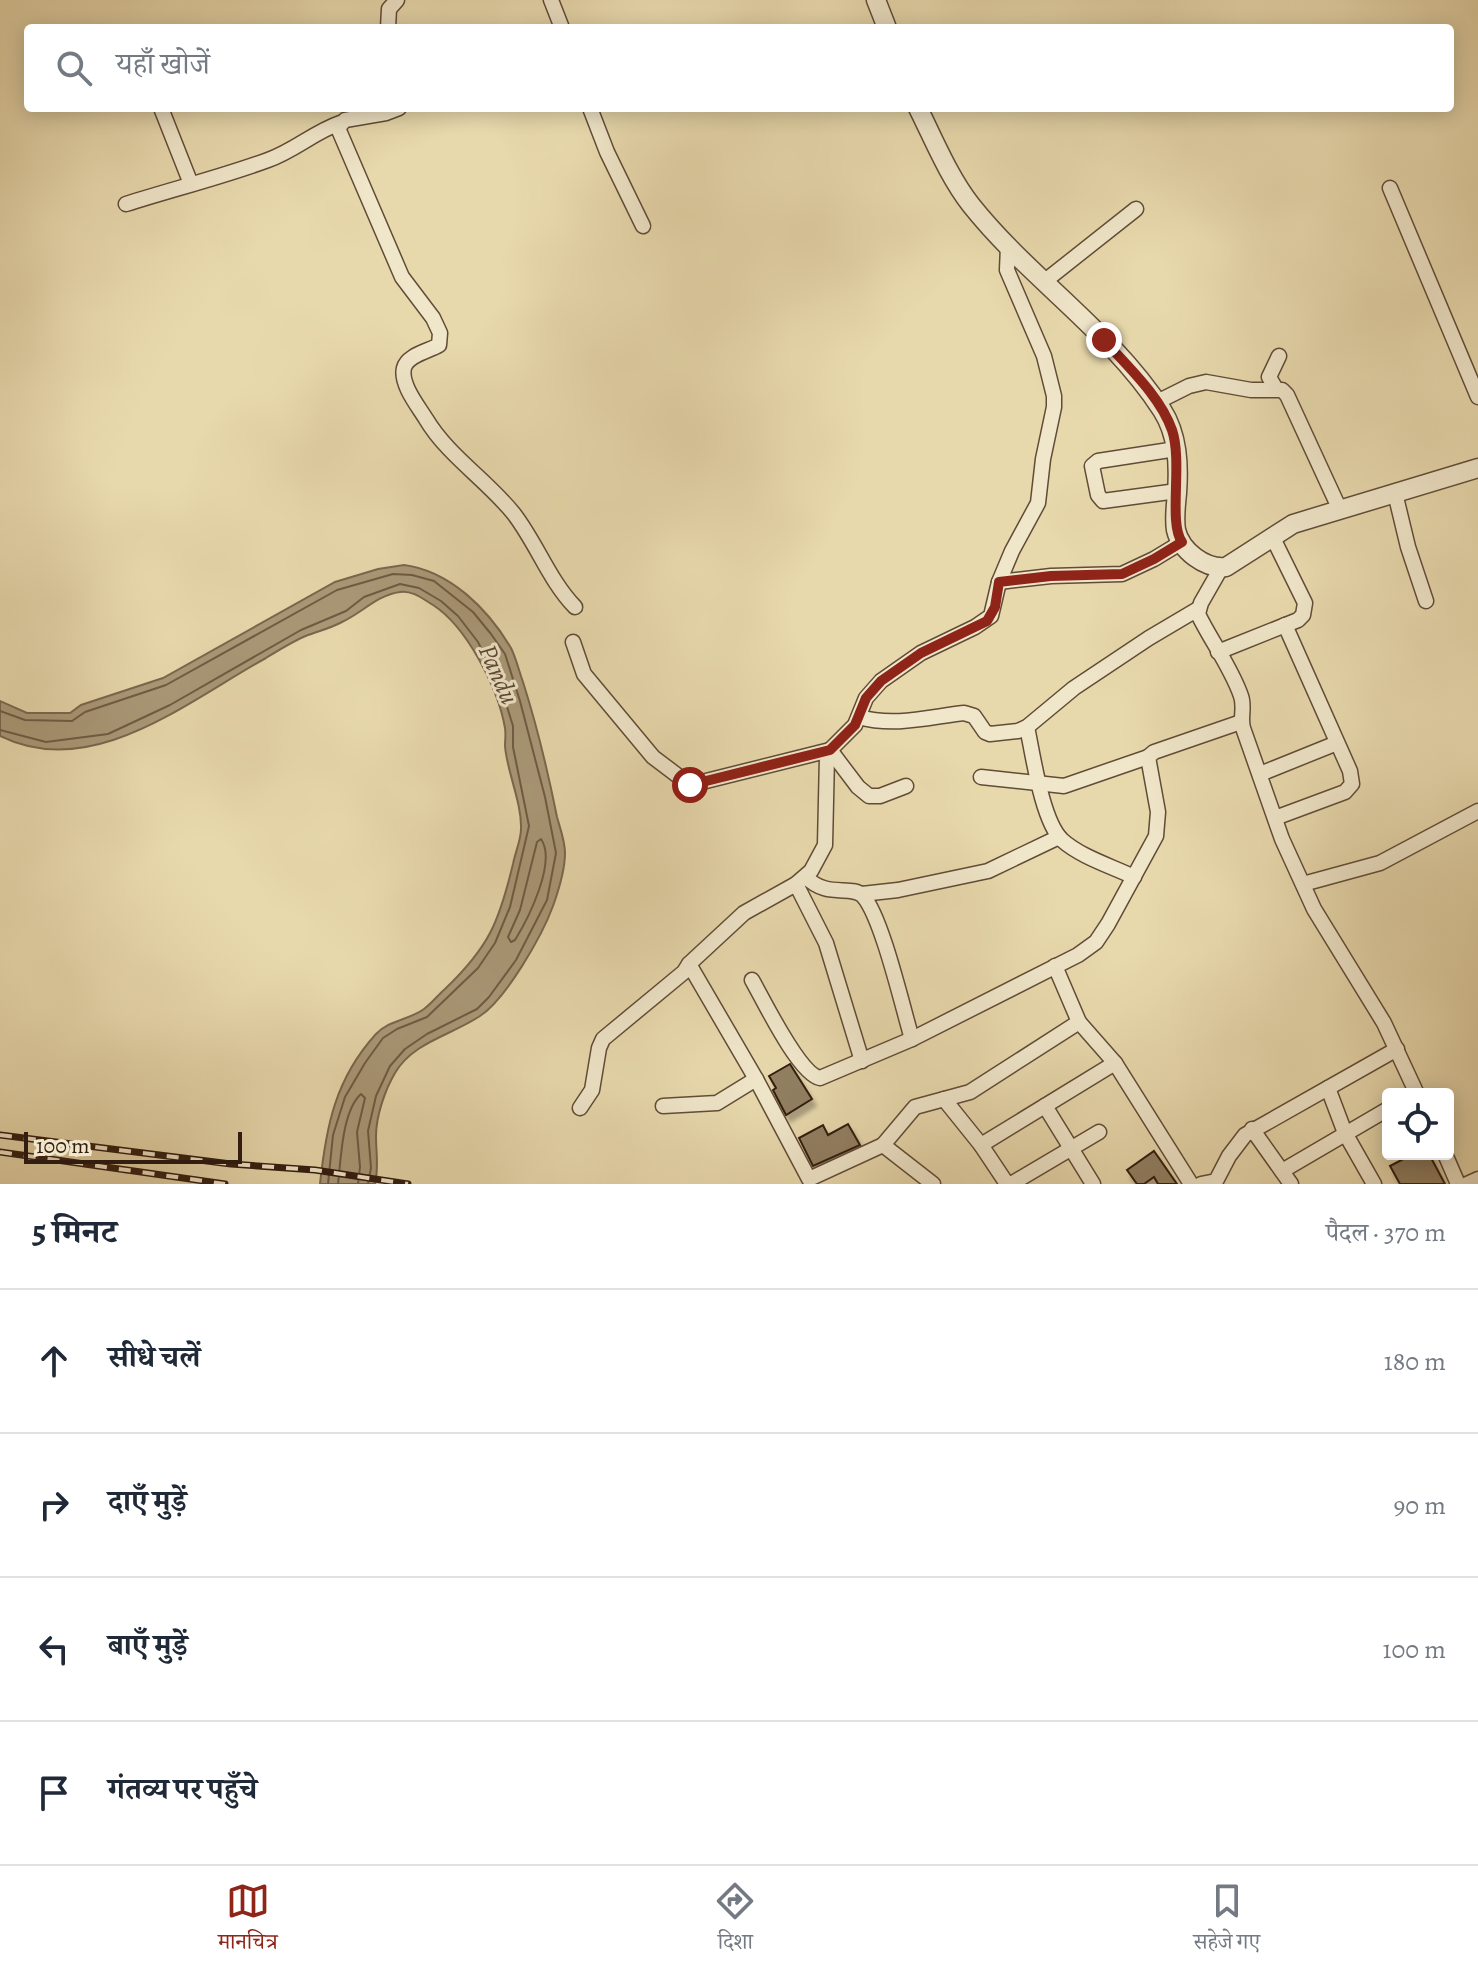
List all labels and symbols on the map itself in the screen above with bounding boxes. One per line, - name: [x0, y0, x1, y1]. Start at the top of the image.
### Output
- route end: [1086, 322, 1122, 358]
- water label: Pandu: [470, 639, 527, 710]
- route start: [672, 767, 708, 803]
- scale bar: [24, 1128, 242, 1164]

